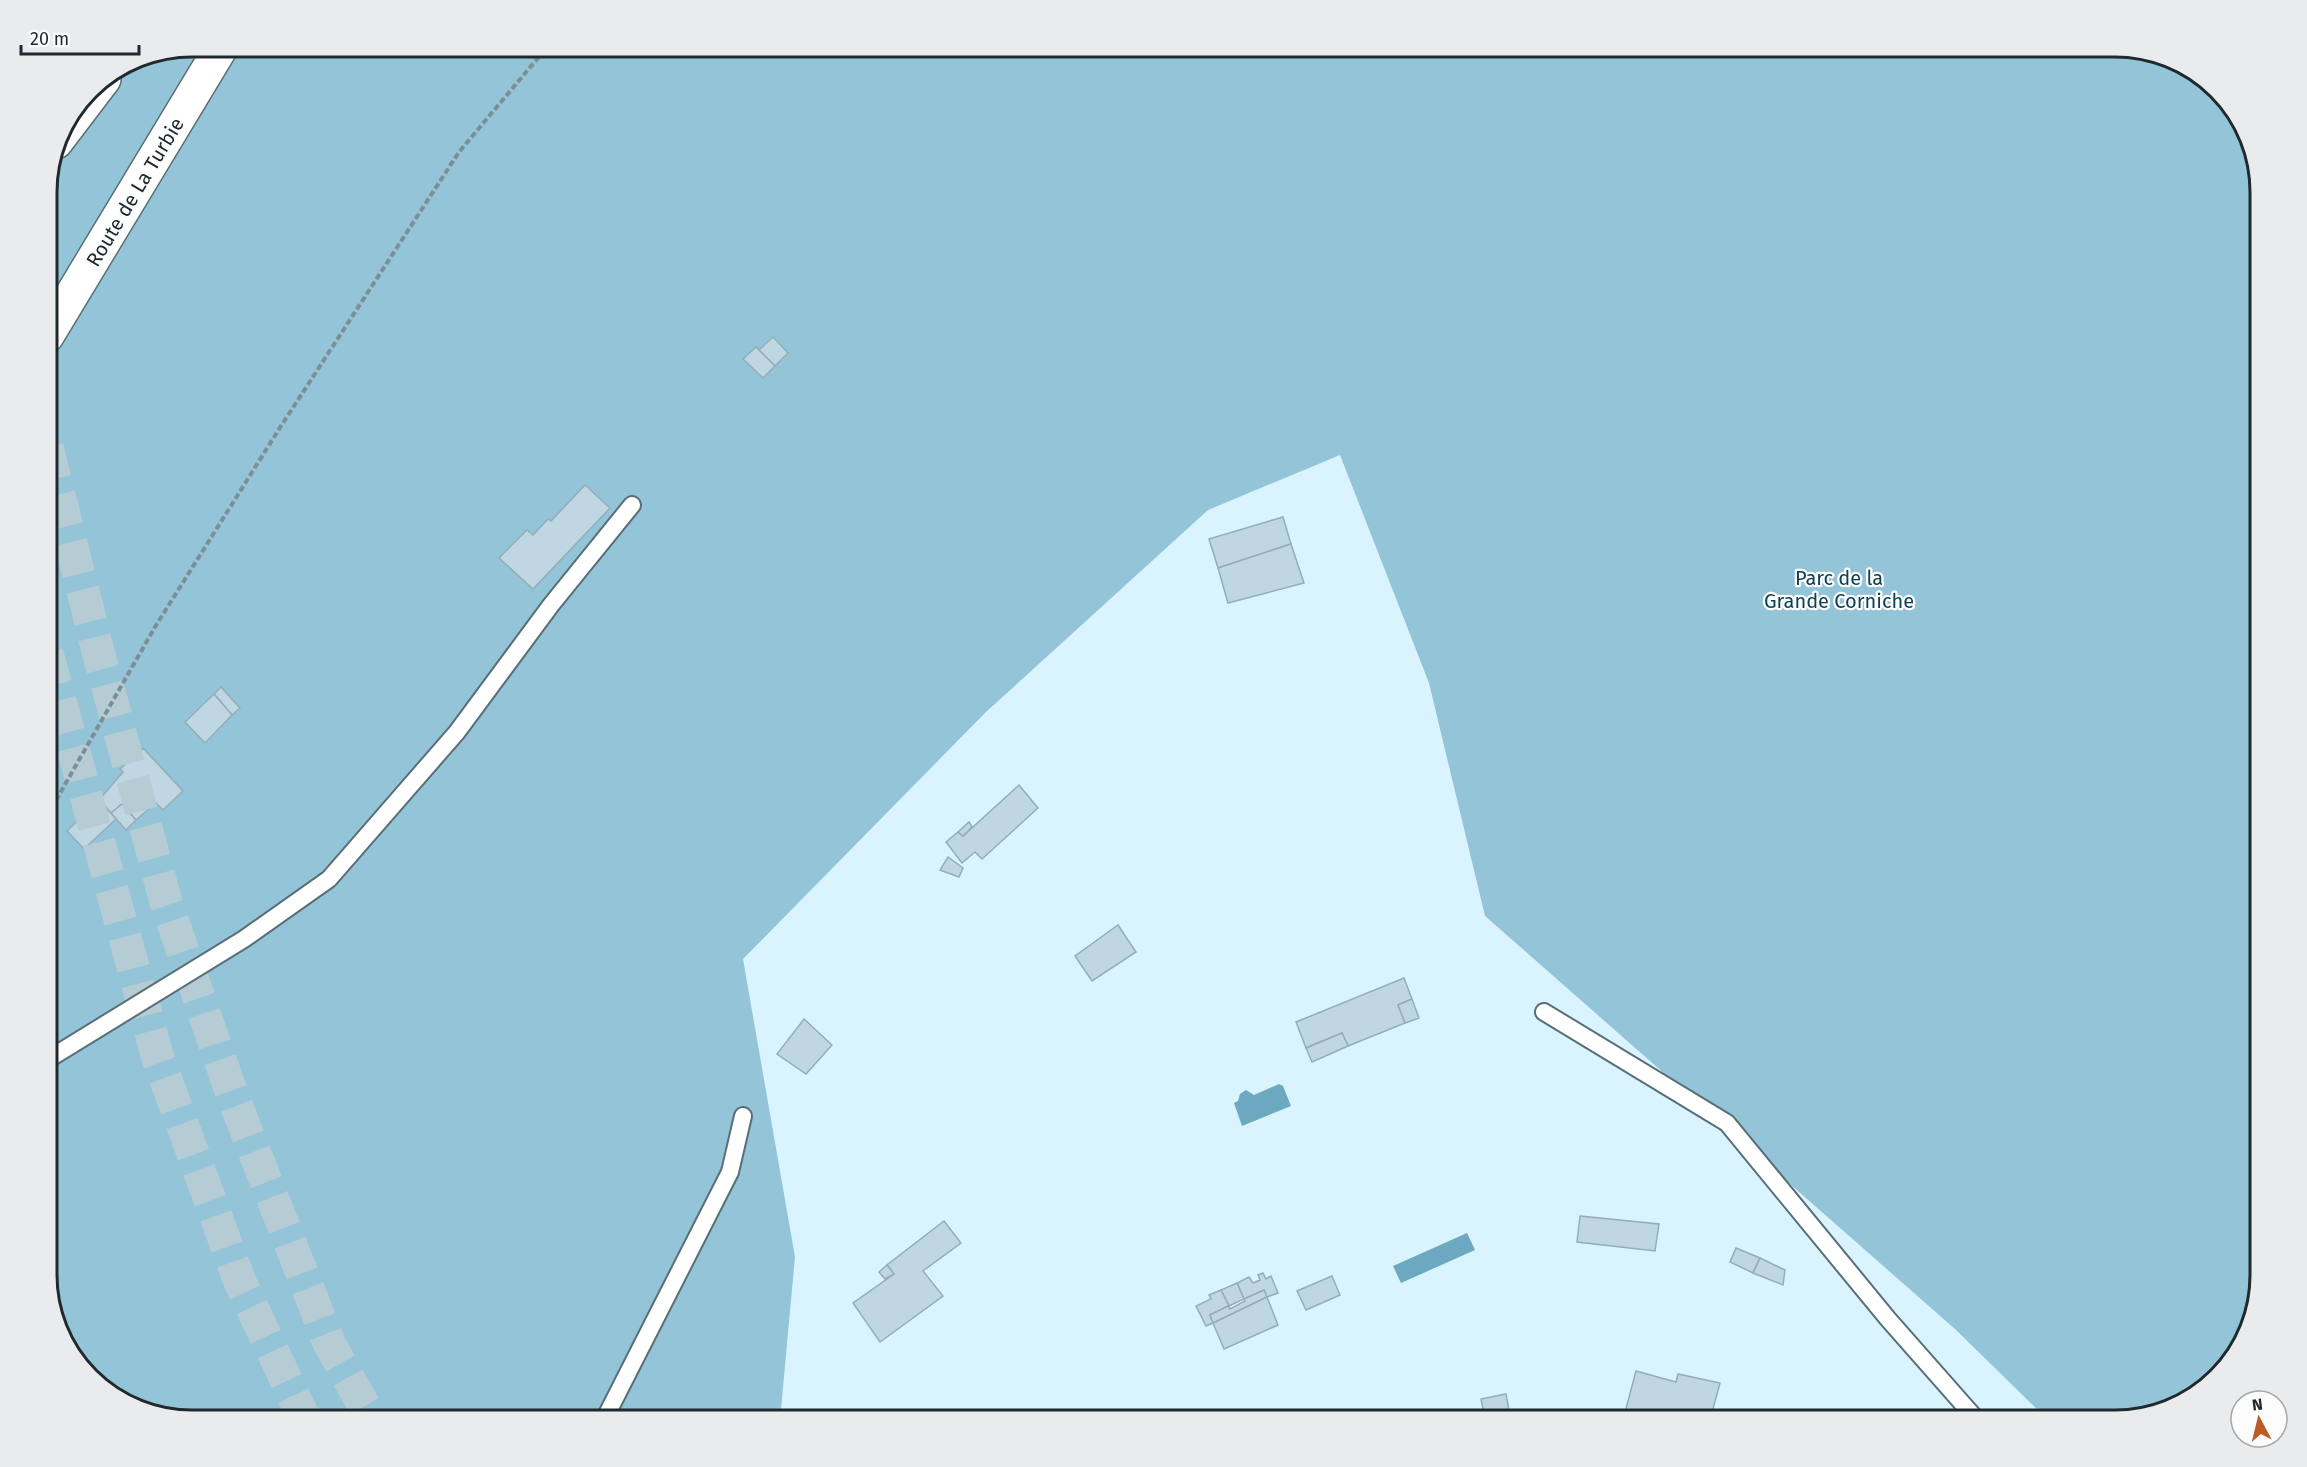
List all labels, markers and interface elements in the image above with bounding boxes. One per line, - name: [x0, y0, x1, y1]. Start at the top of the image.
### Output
- scale bar: [21, 18, 140, 56]
- text: 20 m: [30, 28, 69, 50]
- street label: Route de La Turbie: [81, 113, 189, 271]
- park label: Parc de la Grande Corniche: [1764, 566, 1914, 613]
- north arrow: [2229, 1389, 2289, 1449]
- text: N: [2251, 1395, 2264, 1415]

